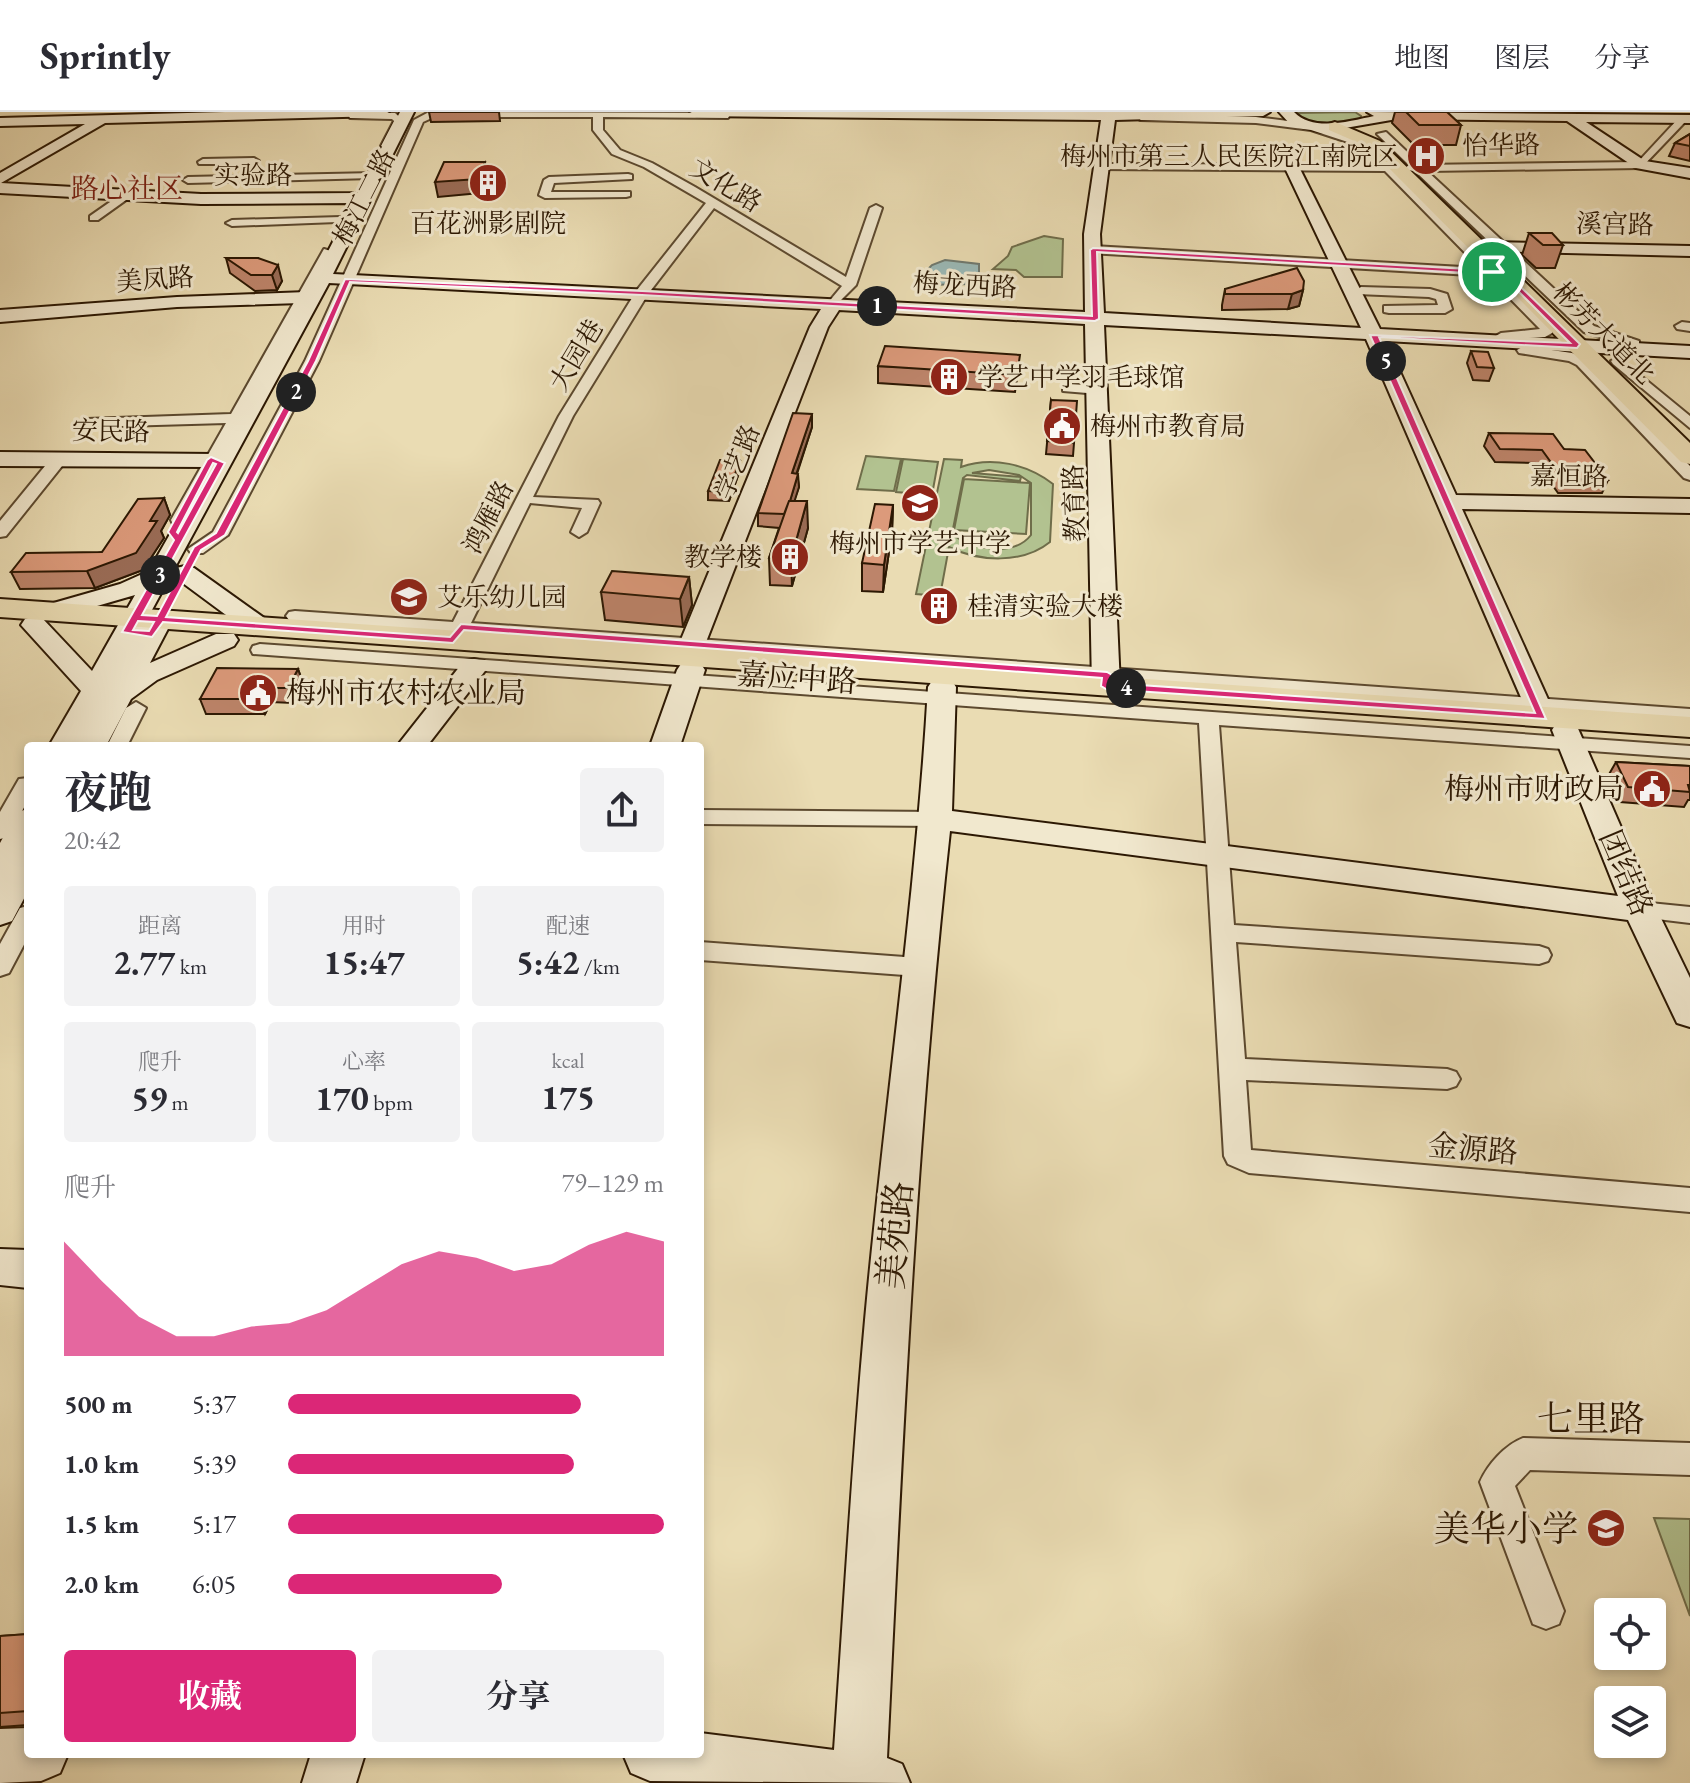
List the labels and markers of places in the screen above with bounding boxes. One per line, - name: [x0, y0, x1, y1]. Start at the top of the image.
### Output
- hospital icon: 梅州市第三人民医院江南院区: [1405, 135, 1447, 177]
- place label: 梅州市第三人民医院江南院区: [1060, 139, 1398, 173]
- building icon: 百花洲影剧院: [467, 162, 509, 204]
- place label: 百花洲影剧院: [410, 206, 566, 240]
- pin: [1458, 238, 1526, 306]
- pin: 1: [857, 286, 897, 326]
- pin: 5: [1366, 341, 1406, 381]
- building icon: 学艺中学羽毛球馆: [928, 356, 970, 398]
- place label: 学艺中学羽毛球馆: [977, 360, 1185, 394]
- pin: 2: [276, 372, 316, 412]
- public building icon: 梅州市教育局: [1041, 405, 1083, 447]
- place label: 梅州市教育局: [1090, 409, 1246, 443]
- school or university icon: 梅州市学艺中学: [899, 482, 941, 524]
- place label: 梅州市学艺中学: [829, 526, 1011, 560]
- building icon: 教学楼: [769, 536, 811, 578]
- place label: 教学楼: [684, 540, 762, 574]
- pin: 3: [140, 555, 180, 595]
- school or university icon: 艾乐幼儿园: [388, 576, 430, 618]
- place label: 艾乐幼儿园: [437, 580, 567, 614]
- building icon: 桂清实验大楼: [918, 585, 960, 627]
- place label: 桂清实验大楼: [967, 589, 1123, 623]
- pin: 4: [1106, 668, 1146, 708]
- public building icon: 梅州市农村农业局: [237, 672, 279, 714]
- place label: 梅州市农村农业局: [286, 673, 526, 712]
- public building icon: 梅州市财政局: [1631, 768, 1673, 810]
- place label: 梅州市财政局: [1444, 769, 1624, 808]
- place label: 美华小学: [1434, 1505, 1578, 1552]
- school or university icon: 美华小学: [1585, 1507, 1627, 1549]

